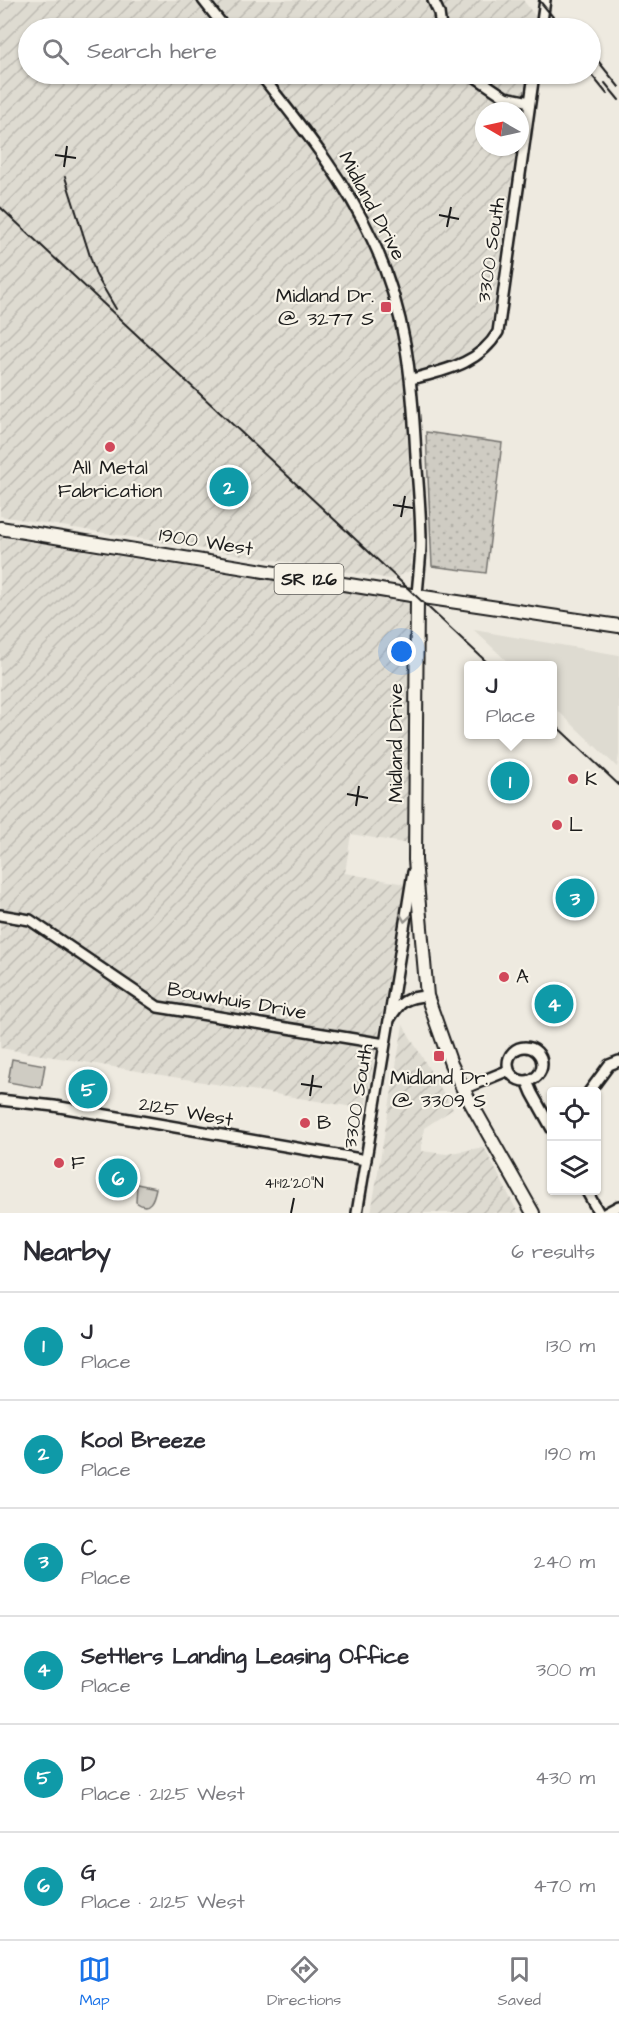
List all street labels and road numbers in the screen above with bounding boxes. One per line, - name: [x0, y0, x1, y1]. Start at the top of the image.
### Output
- street label: Midland Drive: [332, 147, 413, 266]
- street label: 3300 South: [470, 196, 512, 304]
- street label: 1900 West: [157, 521, 255, 563]
- road number: SR 126: [274, 564, 344, 594]
- street label: Midland Drive: [382, 683, 410, 803]
- street label: Bouwhuis Drive: [165, 975, 309, 1027]
- street label: 3300 South: [336, 1041, 380, 1150]
- street label: 2125 West: [137, 1090, 235, 1134]

